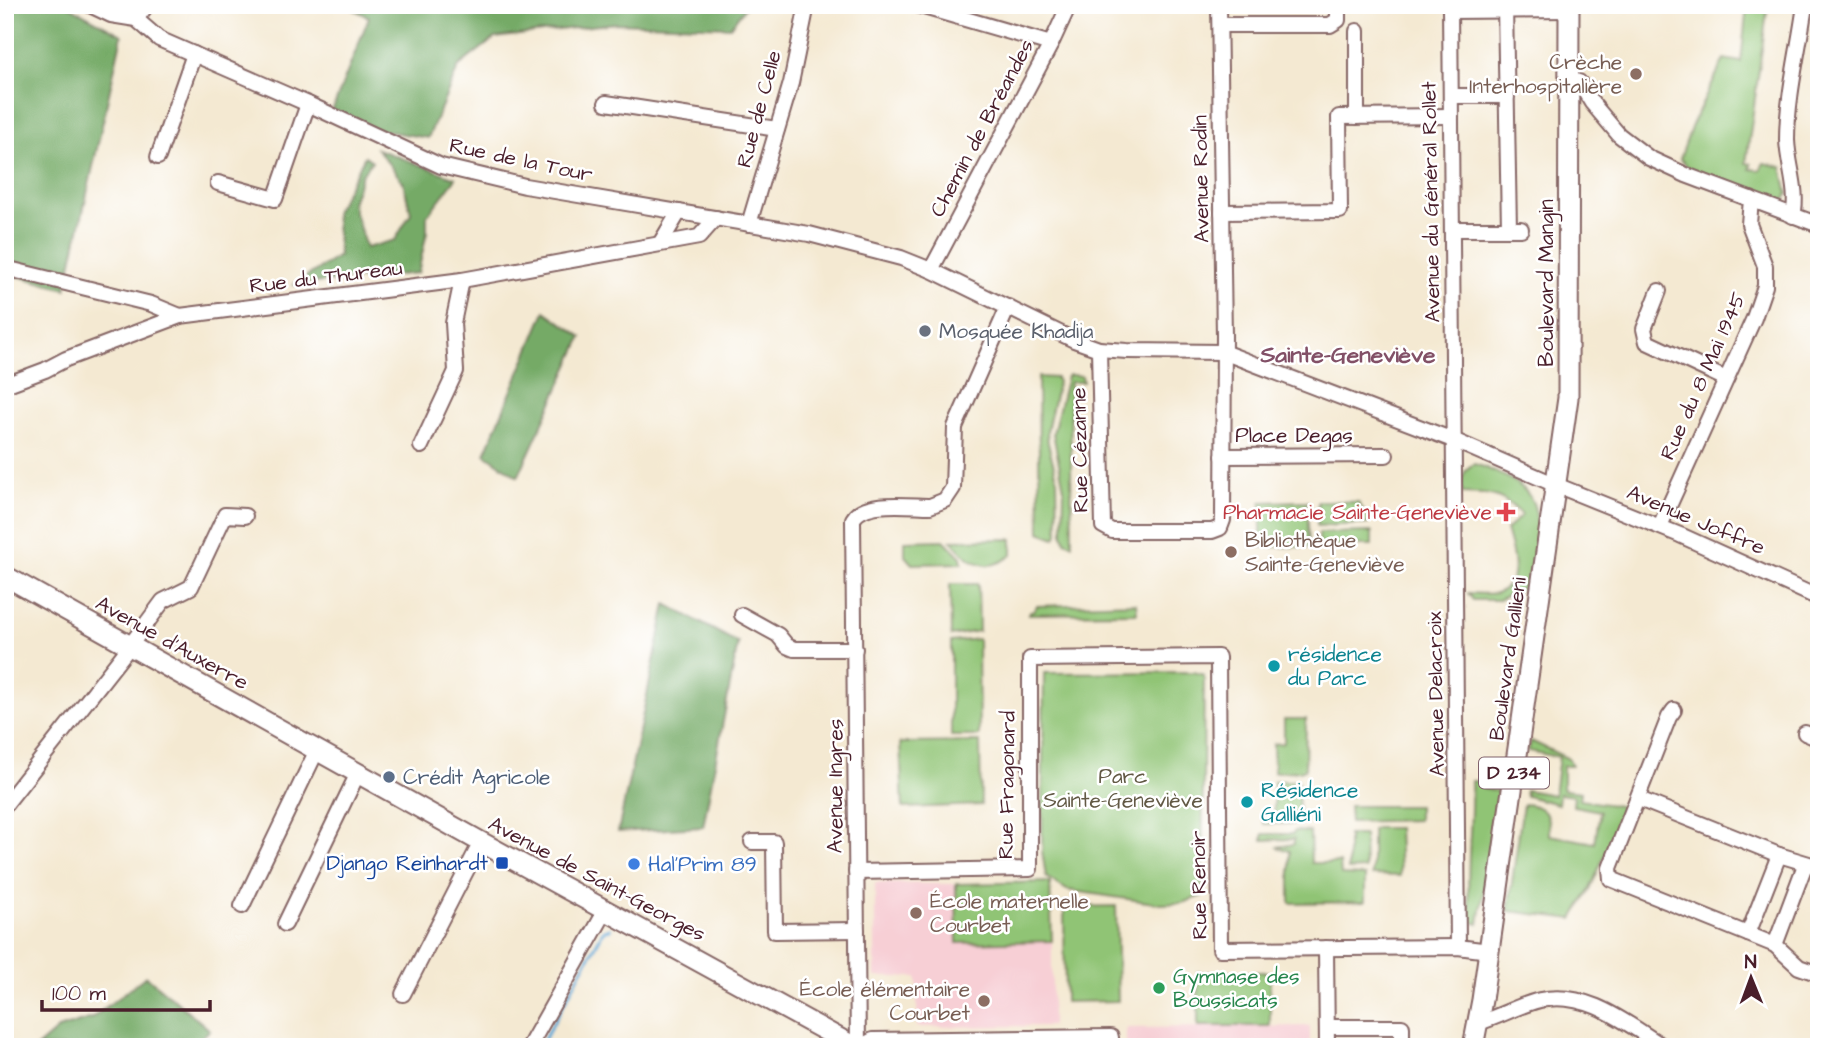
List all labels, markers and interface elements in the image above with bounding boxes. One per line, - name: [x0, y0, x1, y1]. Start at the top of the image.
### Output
- street label: Chemin de Bréandes: [923, 34, 1041, 222]
- street label: Rue de Celle: [729, 47, 789, 171]
- place label: Crèche Interhospitalière: [1469, 48, 1622, 102]
- marker: Crèche Interhospitalière: [1628, 66, 1644, 82]
- street label: Avenue du Général Rollet: [1414, 81, 1448, 323]
- street label: Avenue Rodin: [1185, 115, 1217, 243]
- street label: Rue de la Tour: [447, 131, 596, 189]
- street label: Boulevard Mangin: [1532, 199, 1563, 367]
- street label: Rue du Thureau: [248, 253, 404, 301]
- street label: Rue du 8 Mai 1945: [1653, 287, 1753, 464]
- place label: Mosquée Khadija: [939, 317, 1094, 346]
- marker: Mosquée Khadija: [917, 323, 933, 339]
- district label: Sainte-Geneviève: [1260, 339, 1436, 371]
- street label: Rue Cézanne: [1064, 387, 1096, 513]
- street label: Place Degas: [1235, 421, 1353, 452]
- street label: Avenue Joffre: [1622, 478, 1770, 562]
- place label: Pharmacie Sainte-Geneviève: [1223, 498, 1492, 527]
- marker: Pharmacie Sainte-Geneviève: [1498, 504, 1514, 520]
- place label: Bibliothèque Sainte-Geneviève: [1245, 526, 1405, 579]
- marker: Bibliothèque Sainte-Geneviève: [1223, 544, 1239, 560]
- street label: Boulevard Gallieni: [1482, 576, 1534, 742]
- street label: Avenue d'Auxerre: [90, 589, 254, 697]
- street label: Avenue Delacroix: [1420, 611, 1452, 777]
- place label: résidence du Parc: [1288, 640, 1382, 693]
- marker: résidence du Parc: [1266, 658, 1282, 674]
- street label: Rue Fragonard: [991, 710, 1025, 859]
- street label: Avenue Ingres: [821, 719, 852, 853]
- road number: D 234: [1479, 758, 1549, 788]
- park label: Parc Sainte-Geneviève: [1043, 762, 1203, 815]
- place label: Crédit Agricole: [403, 763, 550, 794]
- marker: Crédit Agricole: [381, 769, 397, 785]
- place label: Résidence Galliéni: [1261, 776, 1358, 829]
- marker: Résidence Galliéni: [1239, 794, 1255, 810]
- street label: Avenue de Saint-Georges: [482, 809, 711, 950]
- street label: Rue Renoir: [1184, 830, 1214, 940]
- place label: Django Reinhardt: [326, 849, 488, 880]
- place label: Hal'Prim 89: [648, 850, 757, 879]
- marker: Django Reinhardt: [494, 855, 510, 871]
- marker: Hal'Prim 89: [626, 856, 642, 872]
- place label: École maternelle Courbet: [930, 887, 1089, 940]
- marker: École maternelle Courbet: [908, 905, 924, 921]
- north arrow: [1716, 944, 1786, 1014]
- text: N: [1745, 949, 1757, 976]
- place label: Gymnase des Boussicats: [1173, 962, 1300, 1015]
- scale bar: [42, 968, 210, 1012]
- place label: École élémentaire Courbet: [800, 975, 971, 1028]
- text: 100 m: [52, 979, 107, 1008]
- marker: Gymnase des Boussicats: [1151, 980, 1167, 996]
- marker: École élémentaire Courbet: [976, 993, 992, 1009]

